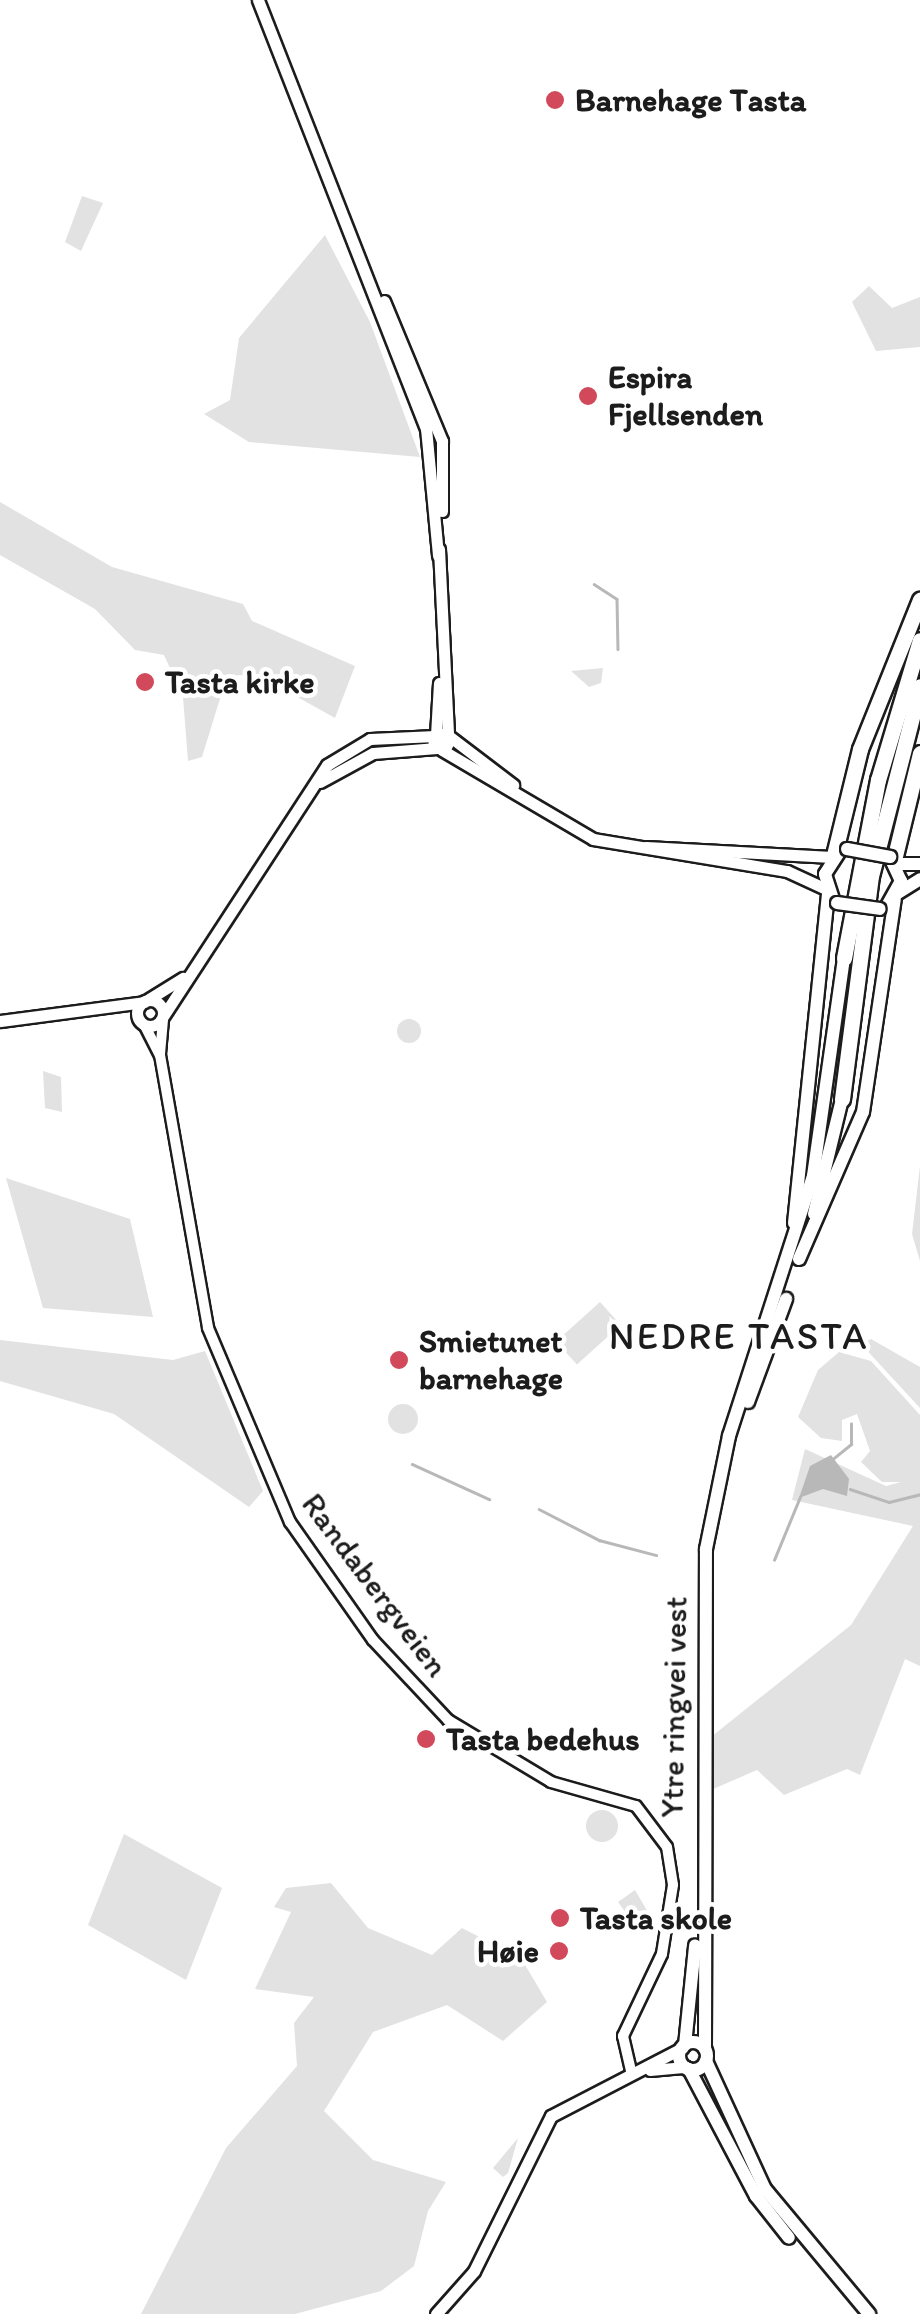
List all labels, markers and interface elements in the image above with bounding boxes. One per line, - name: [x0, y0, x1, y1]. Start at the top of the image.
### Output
- place label: Barnehage Tasta: [575, 81, 803, 119]
- marker: Barnehage Tasta: [544, 89, 566, 111]
- place label: Espira Fjellsenden: [608, 359, 763, 434]
- marker: Espira Fjellsenden: [577, 385, 599, 407]
- place label: Tasta kirke: [165, 663, 314, 701]
- marker: Tasta kirke: [134, 671, 156, 693]
- district label: NEDRE TASTA: [608, 1314, 870, 1360]
- place label: Smietunet barnehage: [419, 1323, 563, 1398]
- marker: Smietunet barnehage: [388, 1349, 410, 1371]
- street label: Randabergveien: [294, 1486, 456, 1684]
- street label: Ytre ringvei vest: [653, 1597, 695, 1817]
- place label: Tasta bedehus: [446, 1720, 640, 1758]
- marker: Tasta bedehus: [415, 1728, 437, 1750]
- place label: Tasta skole: [580, 1899, 732, 1937]
- marker: Tasta skole: [549, 1907, 571, 1929]
- place label: Høie: [477, 1932, 539, 1970]
- marker: Høie: [548, 1940, 570, 1962]

